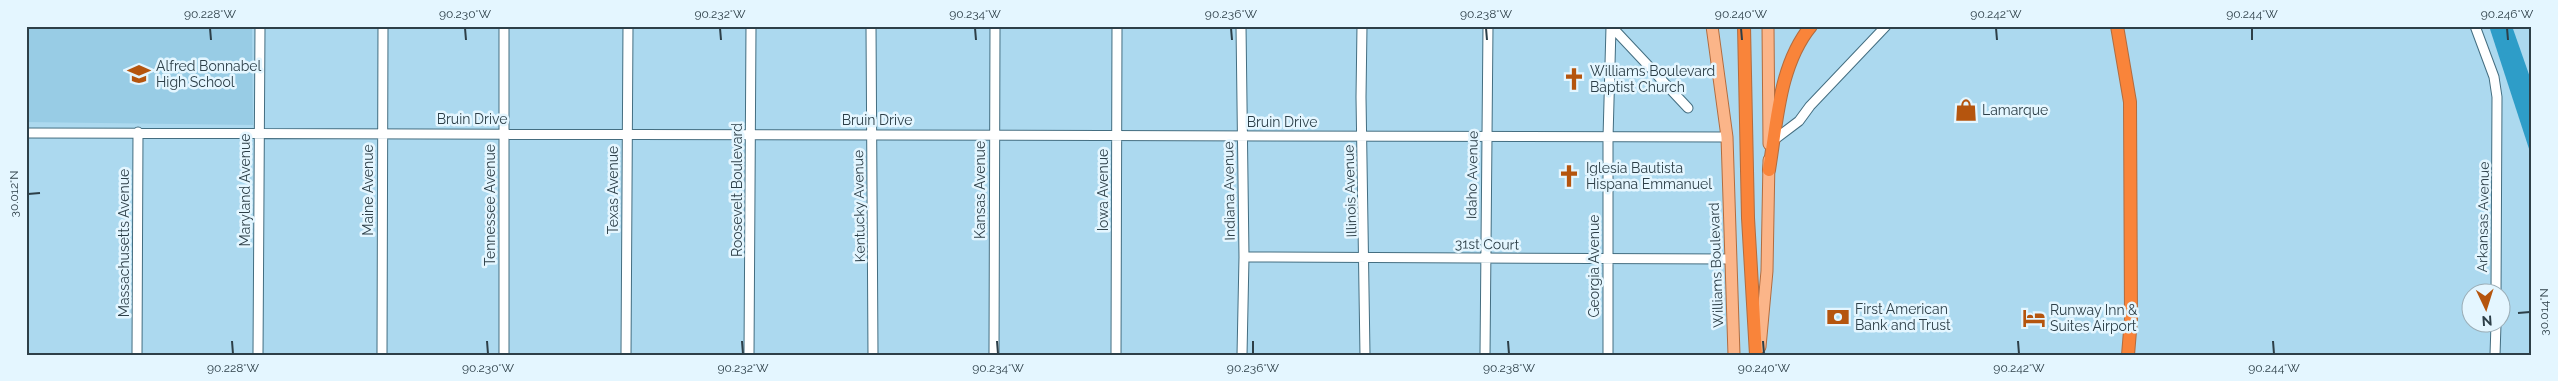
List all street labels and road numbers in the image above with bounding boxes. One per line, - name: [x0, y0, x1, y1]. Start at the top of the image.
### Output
- street label: Bruin Drive: [437, 111, 507, 127]
- street label: Bruin Drive: [842, 112, 912, 128]
- street label: Bruin Drive: [1247, 114, 1317, 130]
- street label: Roosevelt Boulevard: [729, 123, 745, 257]
- street label: Idaho Avenue: [1463, 131, 1481, 219]
- street label: Maryland Avenue: [237, 134, 253, 246]
- street label: Kansas Avenue: [972, 141, 988, 239]
- street label: Indiana Avenue: [1220, 141, 1238, 241]
- street label: Maine Avenue: [360, 144, 376, 236]
- street label: Tennessee Avenue: [482, 144, 498, 266]
- street label: Illinois Avenue: [1340, 144, 1360, 238]
- street label: Texas Avenue: [605, 146, 621, 234]
- street label: Iowa Avenue: [1095, 149, 1111, 231]
- street label: Kentucky Avenue: [850, 150, 868, 262]
- street label: Arkansas Avenue: [2474, 161, 2492, 273]
- street label: Massachusetts Avenue: [116, 169, 132, 317]
- street label: Williams Boulevard: [1706, 202, 1726, 328]
- street label: Georgia Avenue: [1586, 215, 1602, 317]
- street label: 31st Court: [1455, 235, 1520, 253]

